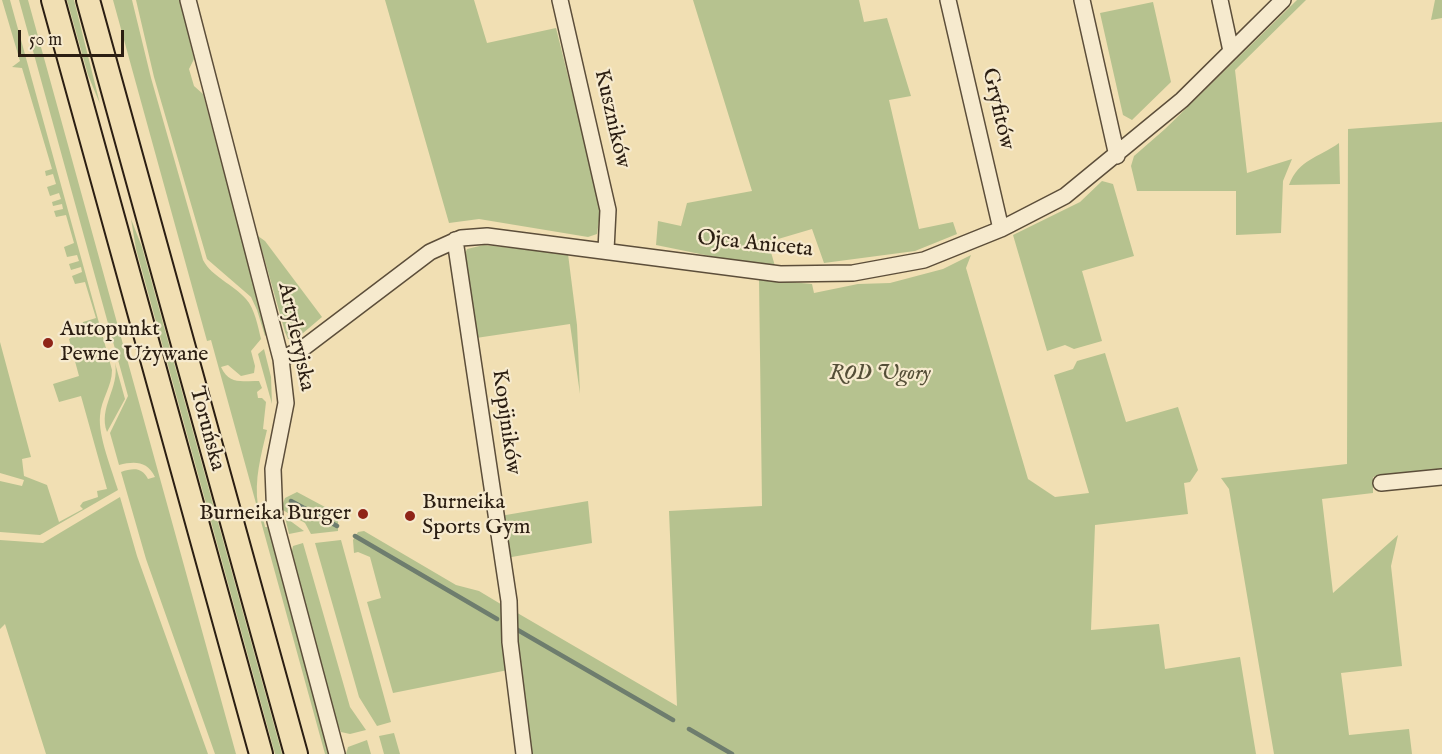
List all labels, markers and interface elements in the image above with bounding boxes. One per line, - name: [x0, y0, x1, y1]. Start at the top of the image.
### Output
- scale bar: [21, 18, 128, 56]
- text: 50 m: [29, 29, 62, 52]
- street label: Gryfitów: [975, 66, 1019, 152]
- street label: Kuszników: [587, 67, 635, 171]
- street label: Ojca Aniceta: [696, 226, 814, 264]
- street label: Artyleryjska: [271, 280, 319, 394]
- place label: Autopunkt Pewne Używane: [60, 317, 208, 368]
- marker: Autopunkt Pewne Używane: [41, 336, 55, 350]
- park label: ROD Ugory: [829, 361, 931, 387]
- street label: Kopijników: [485, 368, 525, 476]
- street label: Toruńska: [182, 384, 230, 474]
- place label: Burneika Sports Gym: [422, 490, 530, 542]
- place label: Burneika Burger: [199, 501, 351, 527]
- marker: Burneika Burger: [356, 507, 370, 521]
- marker: Burneika Sports Gym: [403, 509, 417, 523]

